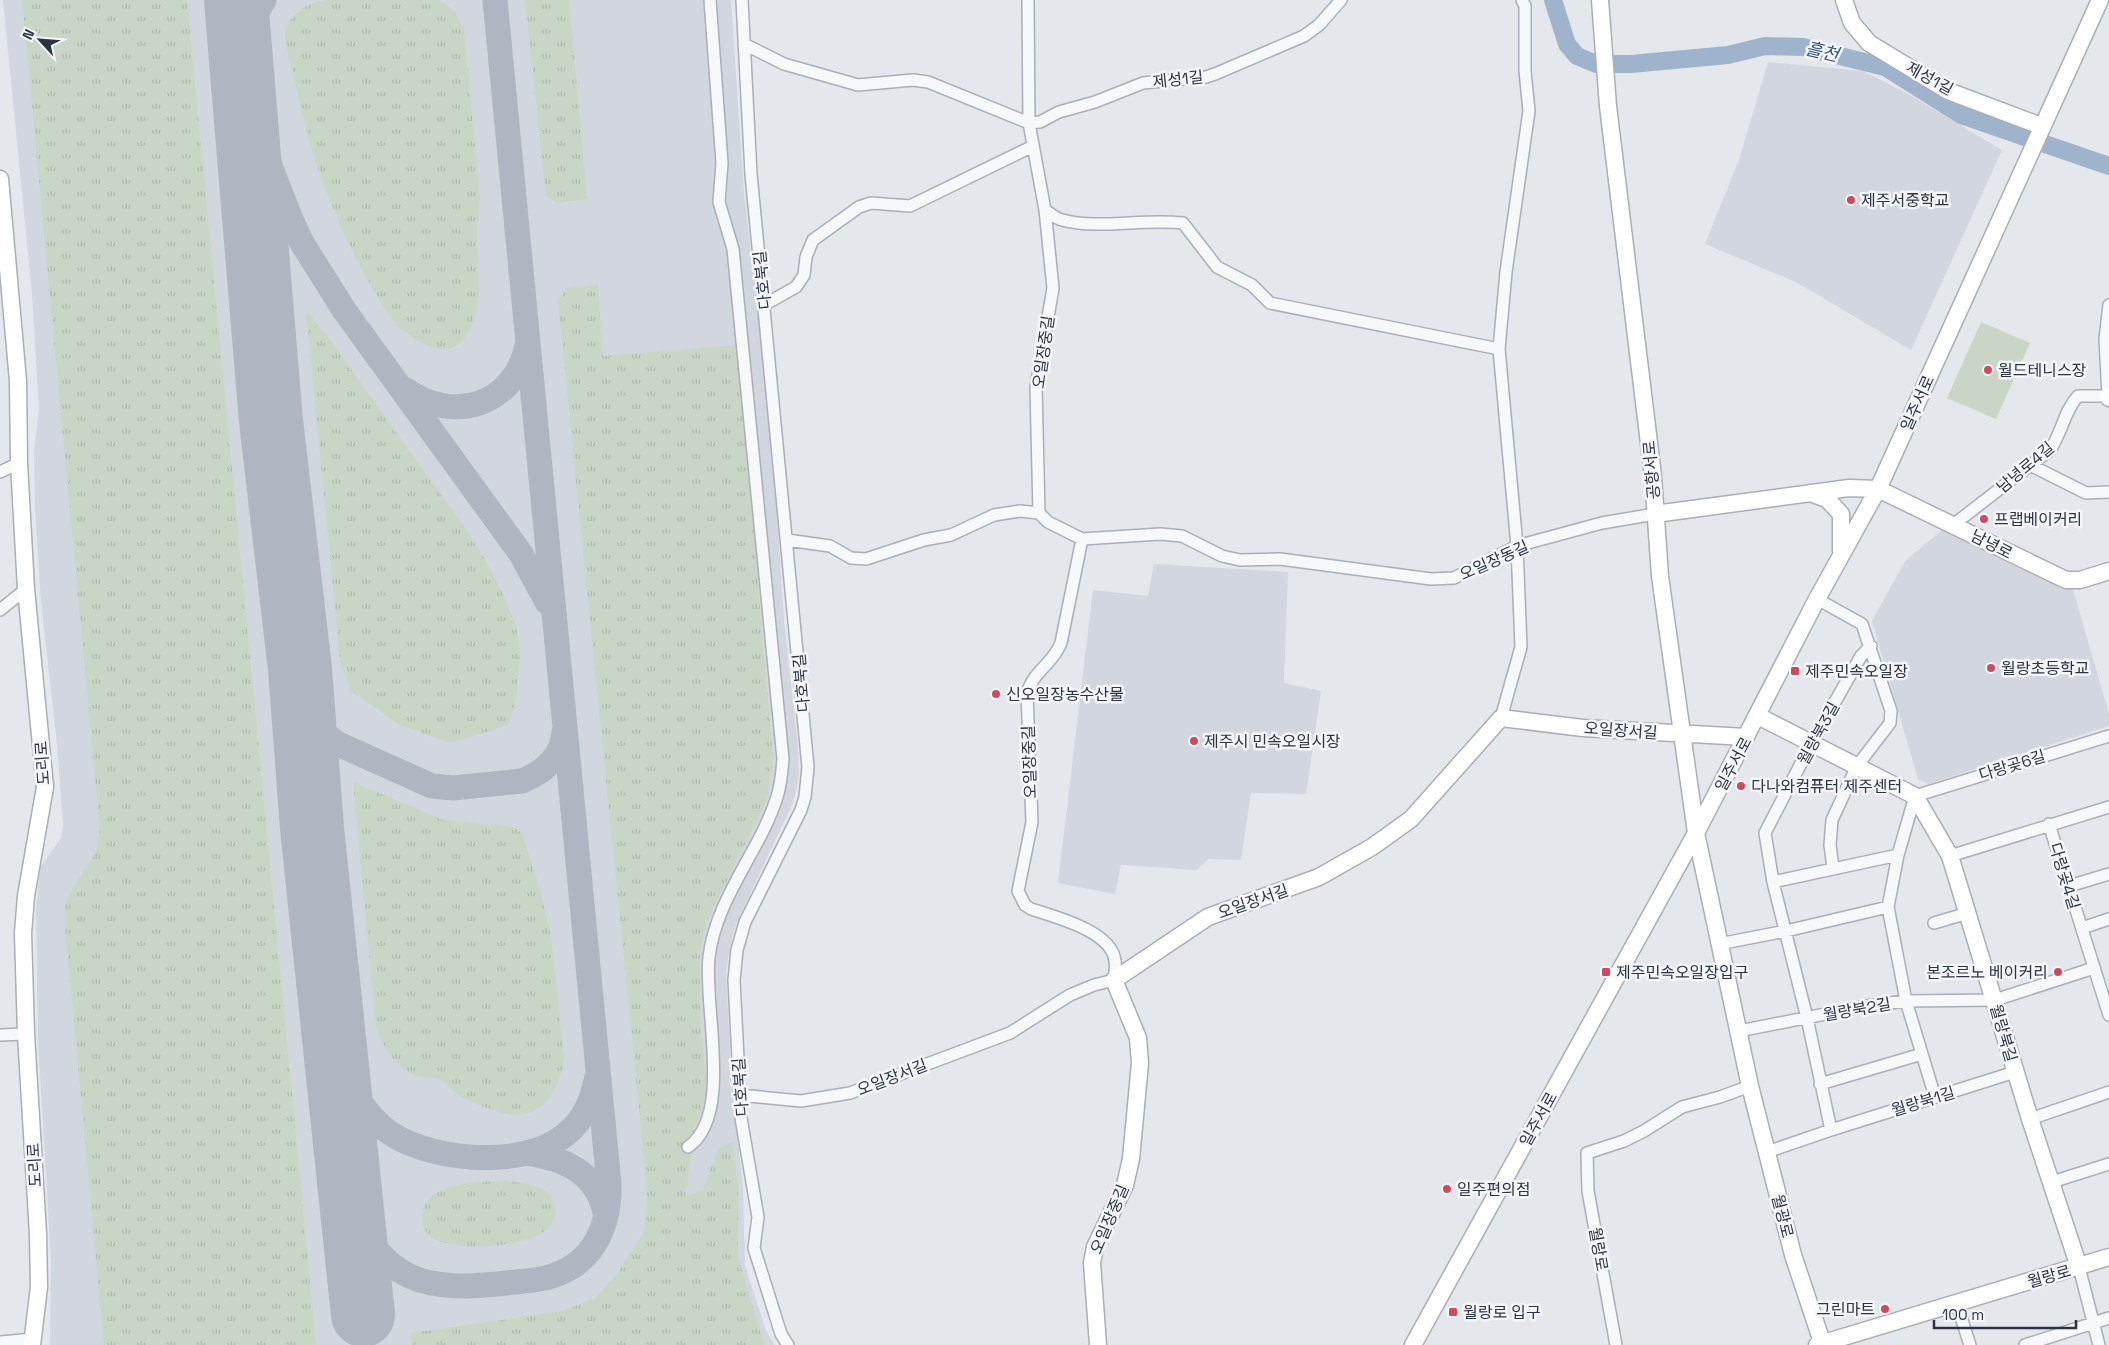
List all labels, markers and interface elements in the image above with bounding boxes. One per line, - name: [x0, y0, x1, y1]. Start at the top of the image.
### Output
- north arrow: [15, 15, 65, 65]
- text: N: [18, 26, 38, 42]
- water label: 흘천: [1803, 37, 1843, 67]
- street label: 제성1길: [1902, 57, 1957, 100]
- street label: 제성1길: [1152, 66, 1204, 93]
- place label: 제주서중학교: [1861, 190, 1949, 211]
- marker: 제주서중학교: [1845, 194, 1857, 206]
- street label: 다호북길: [749, 250, 776, 310]
- street label: 오일장중길: [1028, 314, 1059, 390]
- place label: 월드테니스장: [1998, 360, 2087, 381]
- marker: 월드테니스장: [1982, 364, 1994, 376]
- street label: 일주서로: [1896, 372, 1939, 434]
- street label: 남녕로4길: [1992, 437, 2058, 498]
- street label: 공항서로: [1638, 439, 1665, 500]
- place label: 프랩베이커리: [1994, 509, 2082, 530]
- marker: 프랩베이커리: [1978, 513, 1990, 525]
- street label: 남녕로: [1967, 525, 2016, 564]
- street label: 오일장동길: [1456, 536, 1532, 585]
- street label: 다호북길: [788, 653, 815, 713]
- place label: 월랑초등학교: [2001, 658, 2089, 679]
- place label: 제주민속오일장: [1805, 661, 1908, 682]
- marker: 월랑초등학교: [1985, 662, 1997, 674]
- marker: 제주민속오일장: [1789, 665, 1801, 677]
- place label: 신오일장농수산물: [1006, 684, 1124, 705]
- marker: 신오일장농수산물: [990, 688, 1002, 700]
- street label: 월랑북3길: [1793, 698, 1844, 768]
- street label: 오일장서길: [1584, 717, 1658, 744]
- street label: 오일장중길: [1018, 725, 1041, 799]
- place label: 제주시 민속오일시장: [1204, 731, 1341, 752]
- street label: 일주서로: [1710, 733, 1757, 795]
- marker: 제주시 민속오일시장: [1188, 735, 1200, 747]
- street label: 도리로: [30, 740, 55, 786]
- street label: 다랑곶6길: [1976, 745, 2048, 786]
- place label: 다나와컴퓨터 제주센터: [1751, 776, 1902, 797]
- marker: 다나와컴퓨터 제주센터: [1735, 780, 1747, 792]
- street label: 다랑곶4길: [2044, 840, 2085, 912]
- street label: 오일장서길: [1215, 880, 1291, 923]
- place label: 제주민속오일장입구: [1616, 962, 1748, 983]
- place label: 본조르노 베이커리: [1926, 962, 2048, 983]
- marker: 제주민속오일장입구: [1600, 966, 1612, 978]
- marker: 본조르노 베이커리: [2052, 966, 2064, 978]
- street label: 월랑북2길: [1822, 993, 1893, 1026]
- street label: 월랑북길: [1985, 1002, 2022, 1064]
- street label: 오일장서길: [854, 1054, 930, 1100]
- street label: 다호북길: [728, 1057, 753, 1117]
- street label: 월랑북1길: [1889, 1082, 1958, 1121]
- street label: 일주서로: [1515, 1088, 1562, 1150]
- street label: 도리로: [23, 1142, 46, 1188]
- place label: 일주편의점: [1457, 1179, 1531, 1200]
- street label: 오일장중길: [1085, 1181, 1134, 1257]
- marker: 일주편의점: [1441, 1183, 1453, 1195]
- street label: 월광로: [1767, 1192, 1798, 1240]
- street label: 월랑로: [1584, 1226, 1613, 1273]
- street label: 월랑로: [2025, 1260, 2074, 1293]
- scale bar: [1934, 1298, 2076, 1330]
- place label: 그린마트: [1816, 1299, 1875, 1320]
- place label: 월랑로 입구: [1463, 1302, 1541, 1323]
- marker: 그린마트: [1879, 1303, 1891, 1315]
- text: 100 m: [1942, 1305, 1984, 1324]
- marker: 월랑로 입구: [1447, 1306, 1459, 1318]

